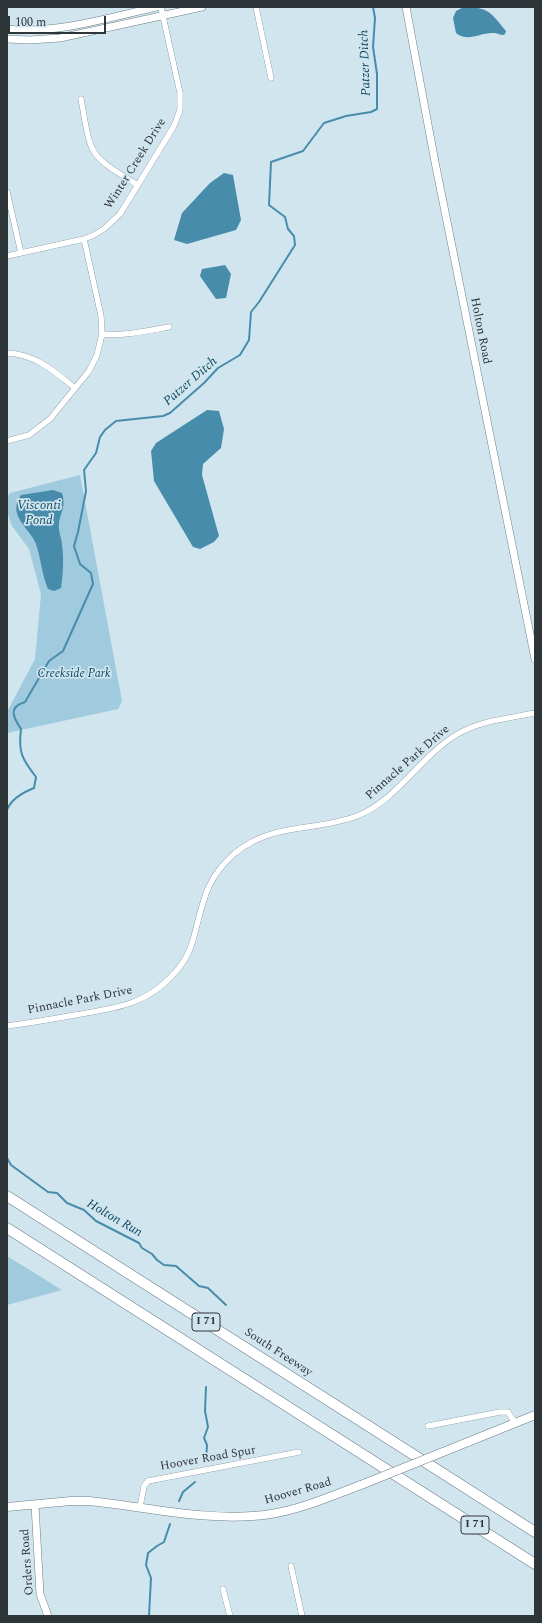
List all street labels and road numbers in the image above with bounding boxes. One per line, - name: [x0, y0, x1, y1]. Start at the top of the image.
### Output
- street label: Winter Creek Drive: [102, 116, 170, 212]
- street label: Holton Road: [466, 297, 494, 365]
- street label: Pinnacle Park Drive: [363, 723, 453, 803]
- street label: Pinnacle Park Drive: [26, 984, 134, 1018]
- road number: I 71: [192, 1313, 220, 1331]
- street label: South Freeway: [241, 1326, 315, 1380]
- street label: Hoover Road Spur: [159, 1444, 257, 1474]
- street label: Hoover Road: [263, 1476, 333, 1508]
- road number: I 71: [461, 1516, 489, 1534]
- street label: Orders Road: [18, 1528, 38, 1596]

